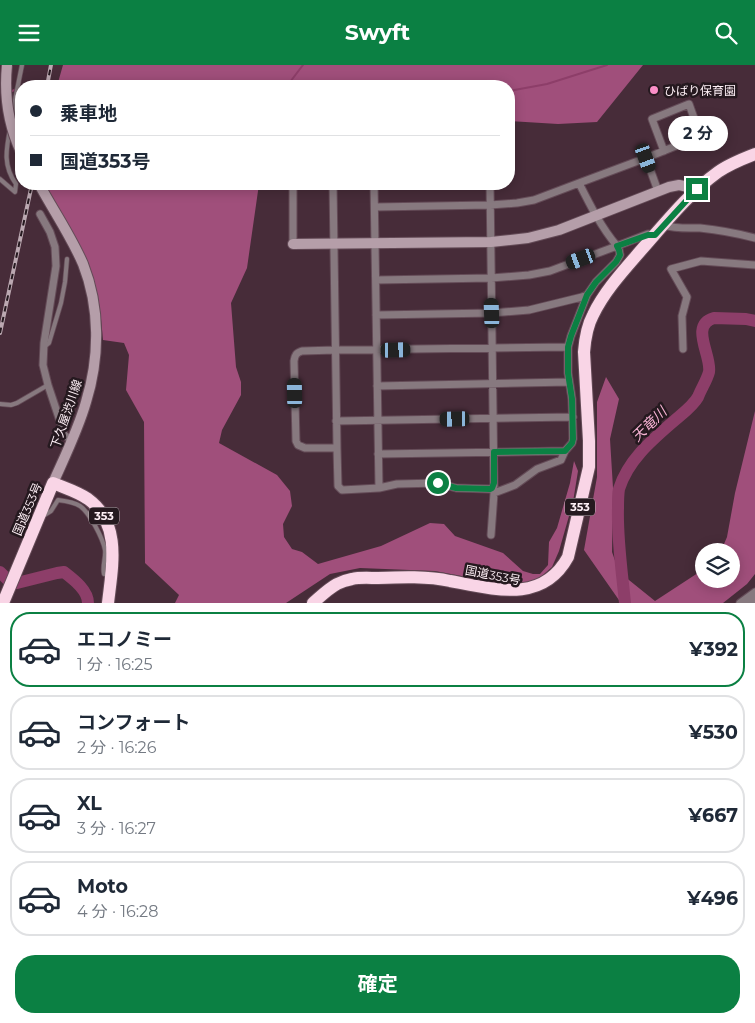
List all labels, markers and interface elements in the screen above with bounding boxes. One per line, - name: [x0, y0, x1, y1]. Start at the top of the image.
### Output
- icon: menu: [15, 19, 43, 47]
- text: Swyft: [345, 19, 410, 46]
- icon: search: [712, 19, 740, 47]
- place label: ひばり保育園: [664, 83, 736, 98]
- marker: ひばり保育園: [648, 84, 660, 96]
- text: 乗車地: [60, 102, 117, 125]
- callout: 2 分: [667, 117, 727, 151]
- text: 2 分: [683, 124, 713, 143]
- car: [633, 141, 658, 175]
- text: 国道353号: [60, 150, 151, 173]
- route end: [686, 178, 708, 200]
- car: [564, 247, 597, 271]
- car: [483, 298, 500, 328]
- car: [380, 342, 411, 358]
- street label: 下久屋渋川線: [47, 378, 85, 450]
- car: [287, 378, 302, 408]
- water label: 天竜川: [628, 402, 672, 445]
- car: [439, 411, 470, 427]
- route start: [427, 472, 449, 494]
- street label: 国道353号: [9, 480, 45, 538]
- road number: 353: [565, 499, 595, 516]
- road number: 353: [89, 507, 119, 525]
- map controls: [695, 543, 740, 588]
- button: layers: [695, 543, 740, 588]
- street label: 国道353号: [464, 562, 522, 588]
- icon: car: [17, 627, 62, 672]
- text: エコノミー: [77, 628, 172, 651]
- text: ¥392: [689, 638, 738, 661]
- text: 1 分 · 16:25: [77, 655, 152, 674]
- icon: car: [17, 710, 62, 755]
- text: コンフォート: [77, 711, 190, 734]
- text: ¥530: [689, 721, 738, 744]
- text: 2 分 · 16:26: [77, 738, 156, 757]
- text: XL: [77, 792, 102, 815]
- icon: car: [17, 793, 62, 838]
- text: ¥667: [688, 804, 738, 827]
- text: 3 分 · 16:27: [77, 819, 156, 838]
- text: Moto: [77, 875, 128, 898]
- icon: car: [17, 876, 62, 921]
- text: ¥496: [687, 887, 738, 910]
- text: 4 分 · 16:28: [77, 902, 158, 921]
- button: 確定: [15, 955, 740, 1013]

